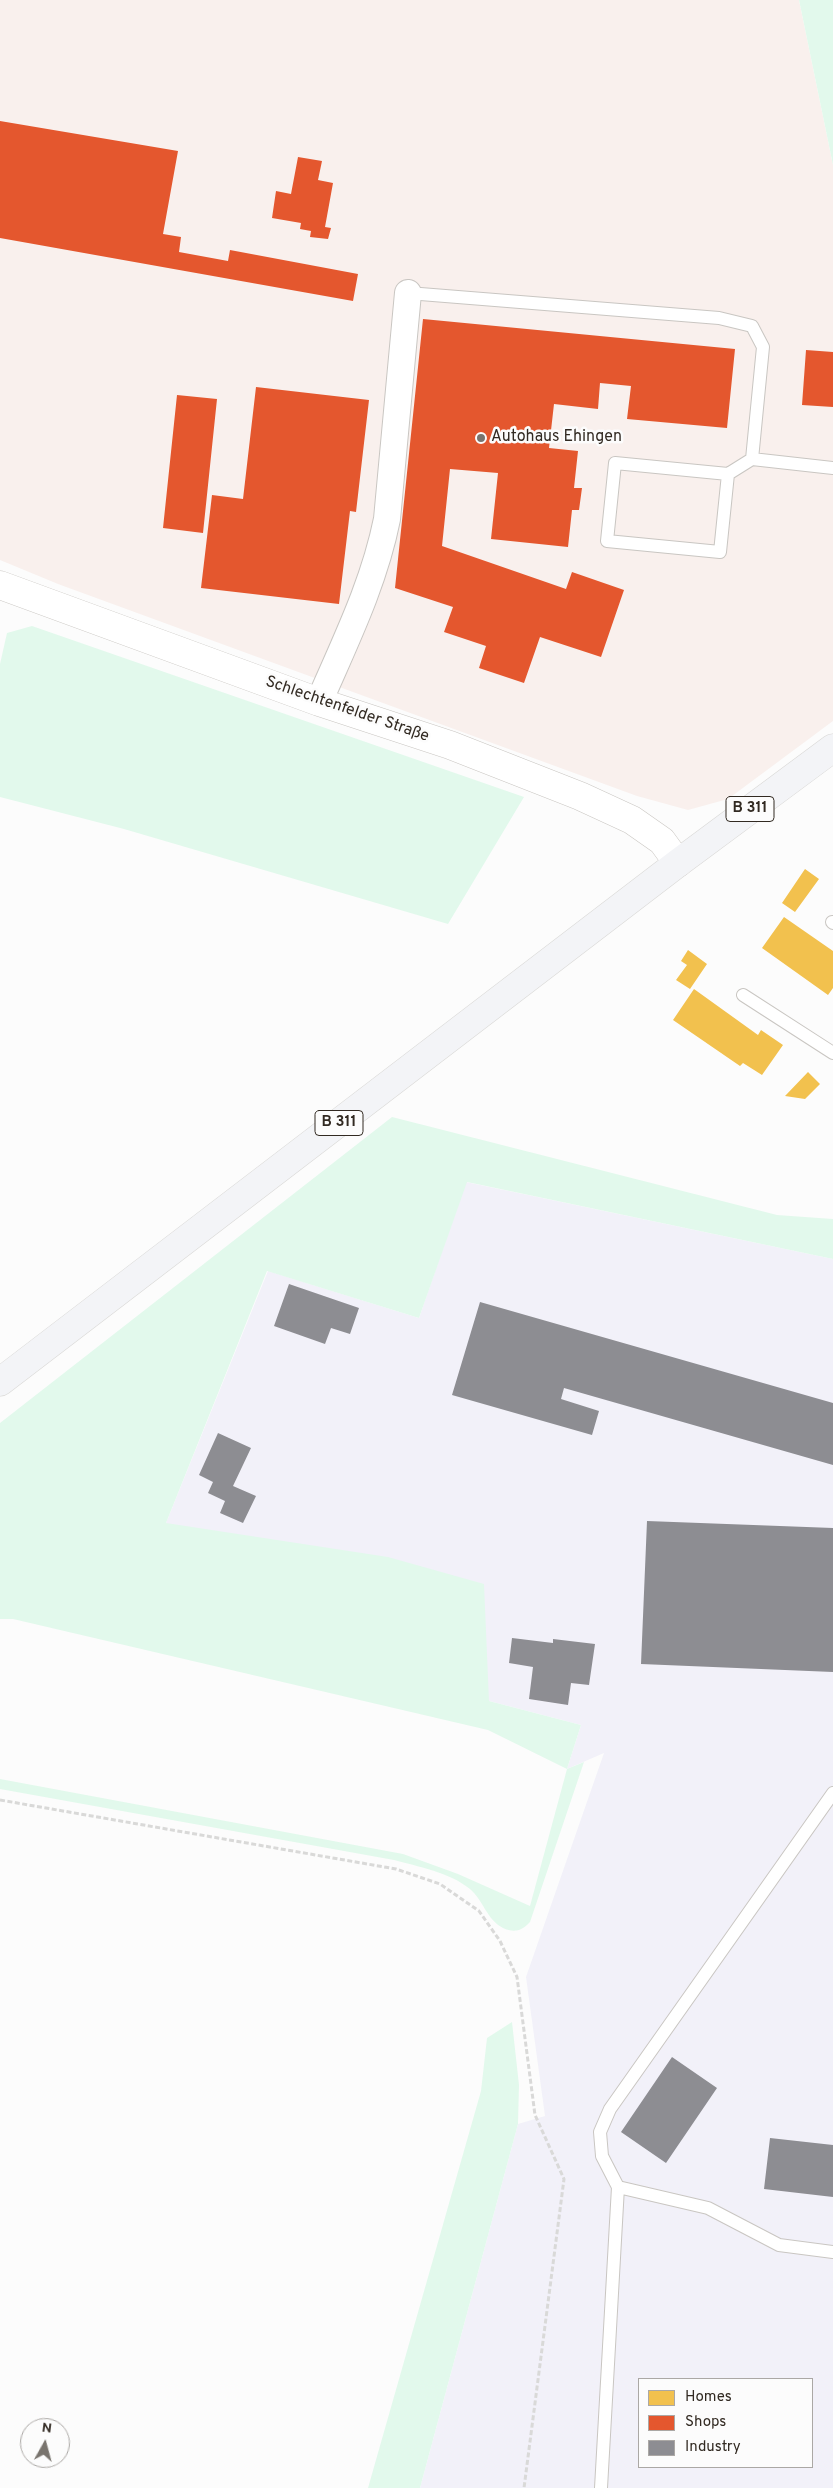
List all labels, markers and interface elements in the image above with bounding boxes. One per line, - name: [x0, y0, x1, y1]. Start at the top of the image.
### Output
- place label: Autohaus Ehingen: [491, 428, 622, 448]
- marker: Autohaus Ehingen: [475, 432, 487, 444]
- street label: Schlechtenfelder Straße: [263, 673, 431, 747]
- road number: B 311: [726, 796, 774, 822]
- road number: B 311: [315, 1110, 363, 1136]
- legend: [638, 2378, 813, 2468]
- text: Homes: [685, 2388, 732, 2407]
- text: Shops: [685, 2413, 726, 2432]
- north arrow: [20, 2418, 70, 2468]
- text: N: [41, 2420, 53, 2438]
- text: Industry: [685, 2438, 741, 2457]

